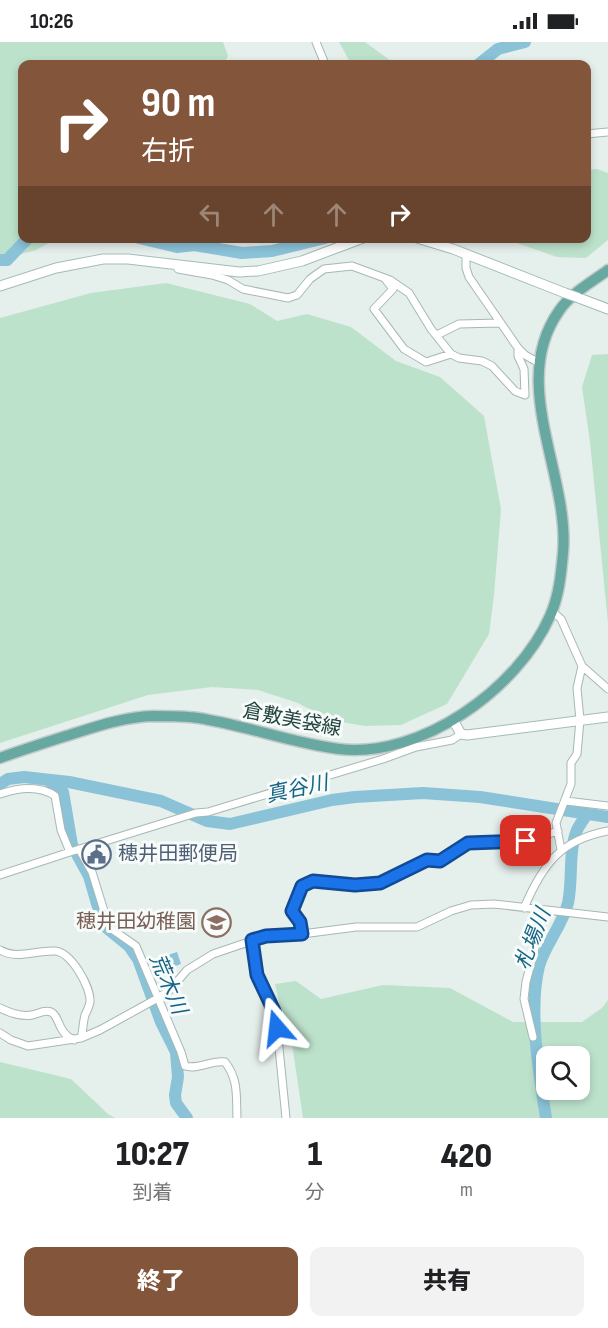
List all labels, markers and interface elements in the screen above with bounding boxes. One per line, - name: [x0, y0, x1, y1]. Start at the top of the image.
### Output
- text: 10:26: [30, 8, 74, 35]
- text: 90 m: [141, 78, 215, 129]
- icon: right: [42, 84, 120, 162]
- text: 右折: [141, 136, 195, 168]
- icon: left: [194, 198, 227, 231]
- icon: ahead: [257, 198, 290, 231]
- icon: ahead: [320, 198, 353, 231]
- icon: right: [383, 198, 416, 231]
- street label: 倉敷美袋線: [241, 699, 343, 741]
- water label: 真谷川: [264, 770, 332, 808]
- pin: [500, 815, 551, 866]
- icon: arrive: [509, 824, 542, 857]
- public building icon: 穂井田郵便局: [81, 838, 113, 870]
- place label: 穂井田郵便局: [118, 842, 238, 866]
- water label: 札場川: [510, 903, 557, 973]
- school or university icon: 穂井田幼稚園: [201, 906, 233, 938]
- place label: 穂井田幼稚園: [76, 910, 196, 934]
- water label: 荒木川: [144, 950, 193, 1020]
- position arrow: [245, 996, 309, 1060]
- map controls: [536, 1046, 590, 1100]
- button: search: [536, 1046, 590, 1100]
- text: 10:27: [116, 1133, 189, 1176]
- text: 1: [307, 1133, 322, 1176]
- text: 420: [441, 1135, 492, 1178]
- text: m: [460, 1178, 473, 1202]
- text: 到着: [132, 1181, 172, 1205]
- text: 分: [305, 1181, 325, 1205]
- button: 終了: [24, 1247, 298, 1316]
- button: 共有: [310, 1247, 584, 1316]

